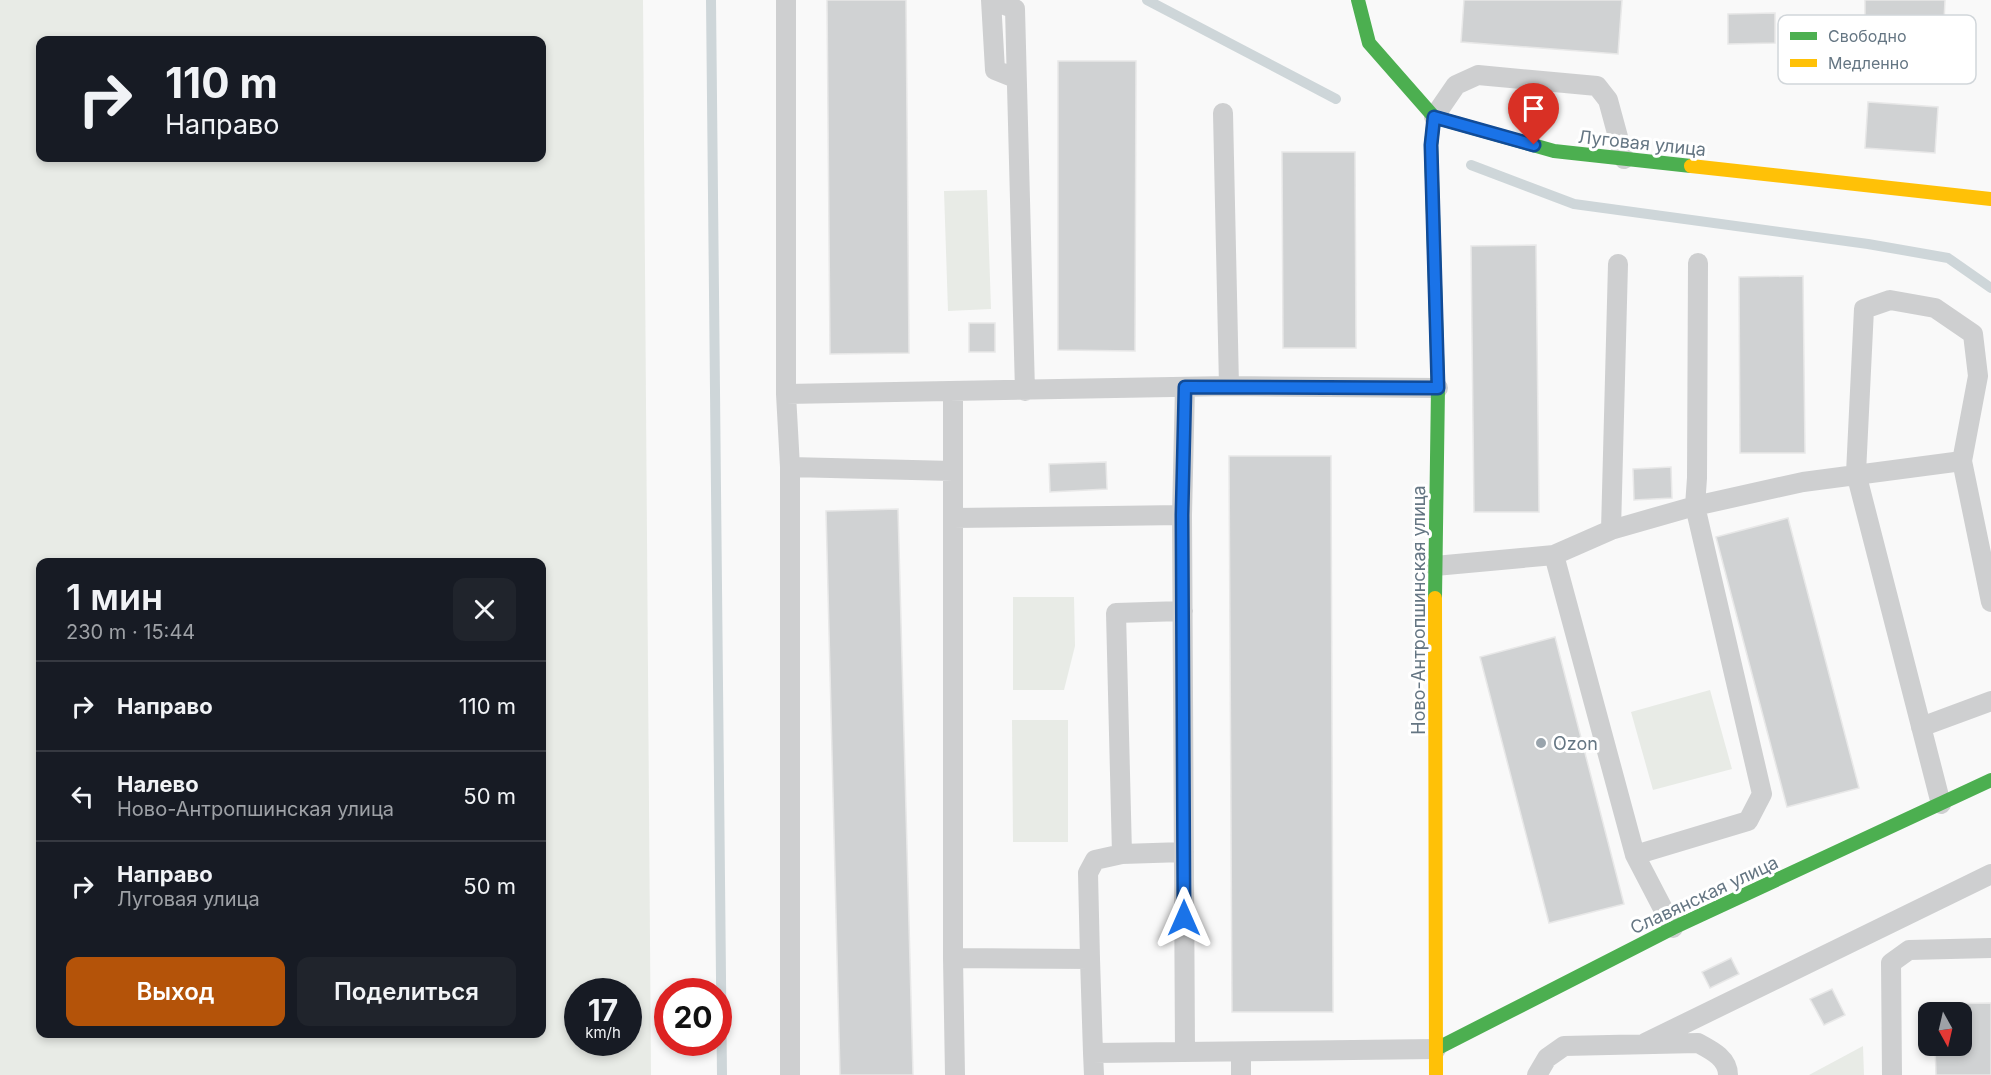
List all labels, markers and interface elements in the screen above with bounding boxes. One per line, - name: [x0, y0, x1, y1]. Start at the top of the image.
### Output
- legend: [1778, 15, 1976, 84]
- text: Свободно: [1828, 26, 1907, 46]
- text: Медленно: [1828, 53, 1909, 73]
- text: 110 m: [165, 57, 278, 108]
- icon: right: [66, 60, 144, 138]
- pin: [1508, 83, 1559, 145]
- icon: arrive: [1517, 92, 1550, 125]
- text: Направо: [165, 108, 280, 141]
- street label: Луговая улица: [1577, 126, 1707, 160]
- street label: Ново-Антропшинская улица: [1408, 485, 1429, 735]
- text: 1 мин: [66, 575, 163, 619]
- button: close: [453, 578, 516, 641]
- text: 230 m · 15:44: [66, 620, 195, 644]
- icon: right: [66, 690, 99, 723]
- text: Направо: [117, 693, 213, 719]
- text: 110 m: [459, 693, 516, 719]
- place label: Ozon: [1553, 733, 1598, 754]
- marker: Ozon: [1534, 736, 1548, 750]
- text: Налево: [117, 771, 199, 797]
- icon: left: [66, 780, 99, 813]
- text: 50 m: [463, 783, 516, 809]
- text: Ново-Антропшинская улица: [117, 797, 394, 821]
- street label: Славянская улица: [1627, 852, 1781, 938]
- text: Направо: [117, 861, 213, 887]
- icon: right: [66, 870, 99, 903]
- text: 50 m: [463, 873, 516, 899]
- position arrow: [1152, 886, 1216, 950]
- text: Луговая улица: [117, 887, 260, 911]
- button: Выход: [66, 957, 285, 1026]
- button: Поделиться: [297, 957, 516, 1026]
- speed limit sign: 20: [654, 978, 732, 1056]
- text: 17: [588, 992, 618, 1028]
- north arrow: [1918, 1002, 1972, 1056]
- map controls: [1918, 1002, 1972, 1056]
- text: km/h: [585, 1023, 621, 1042]

